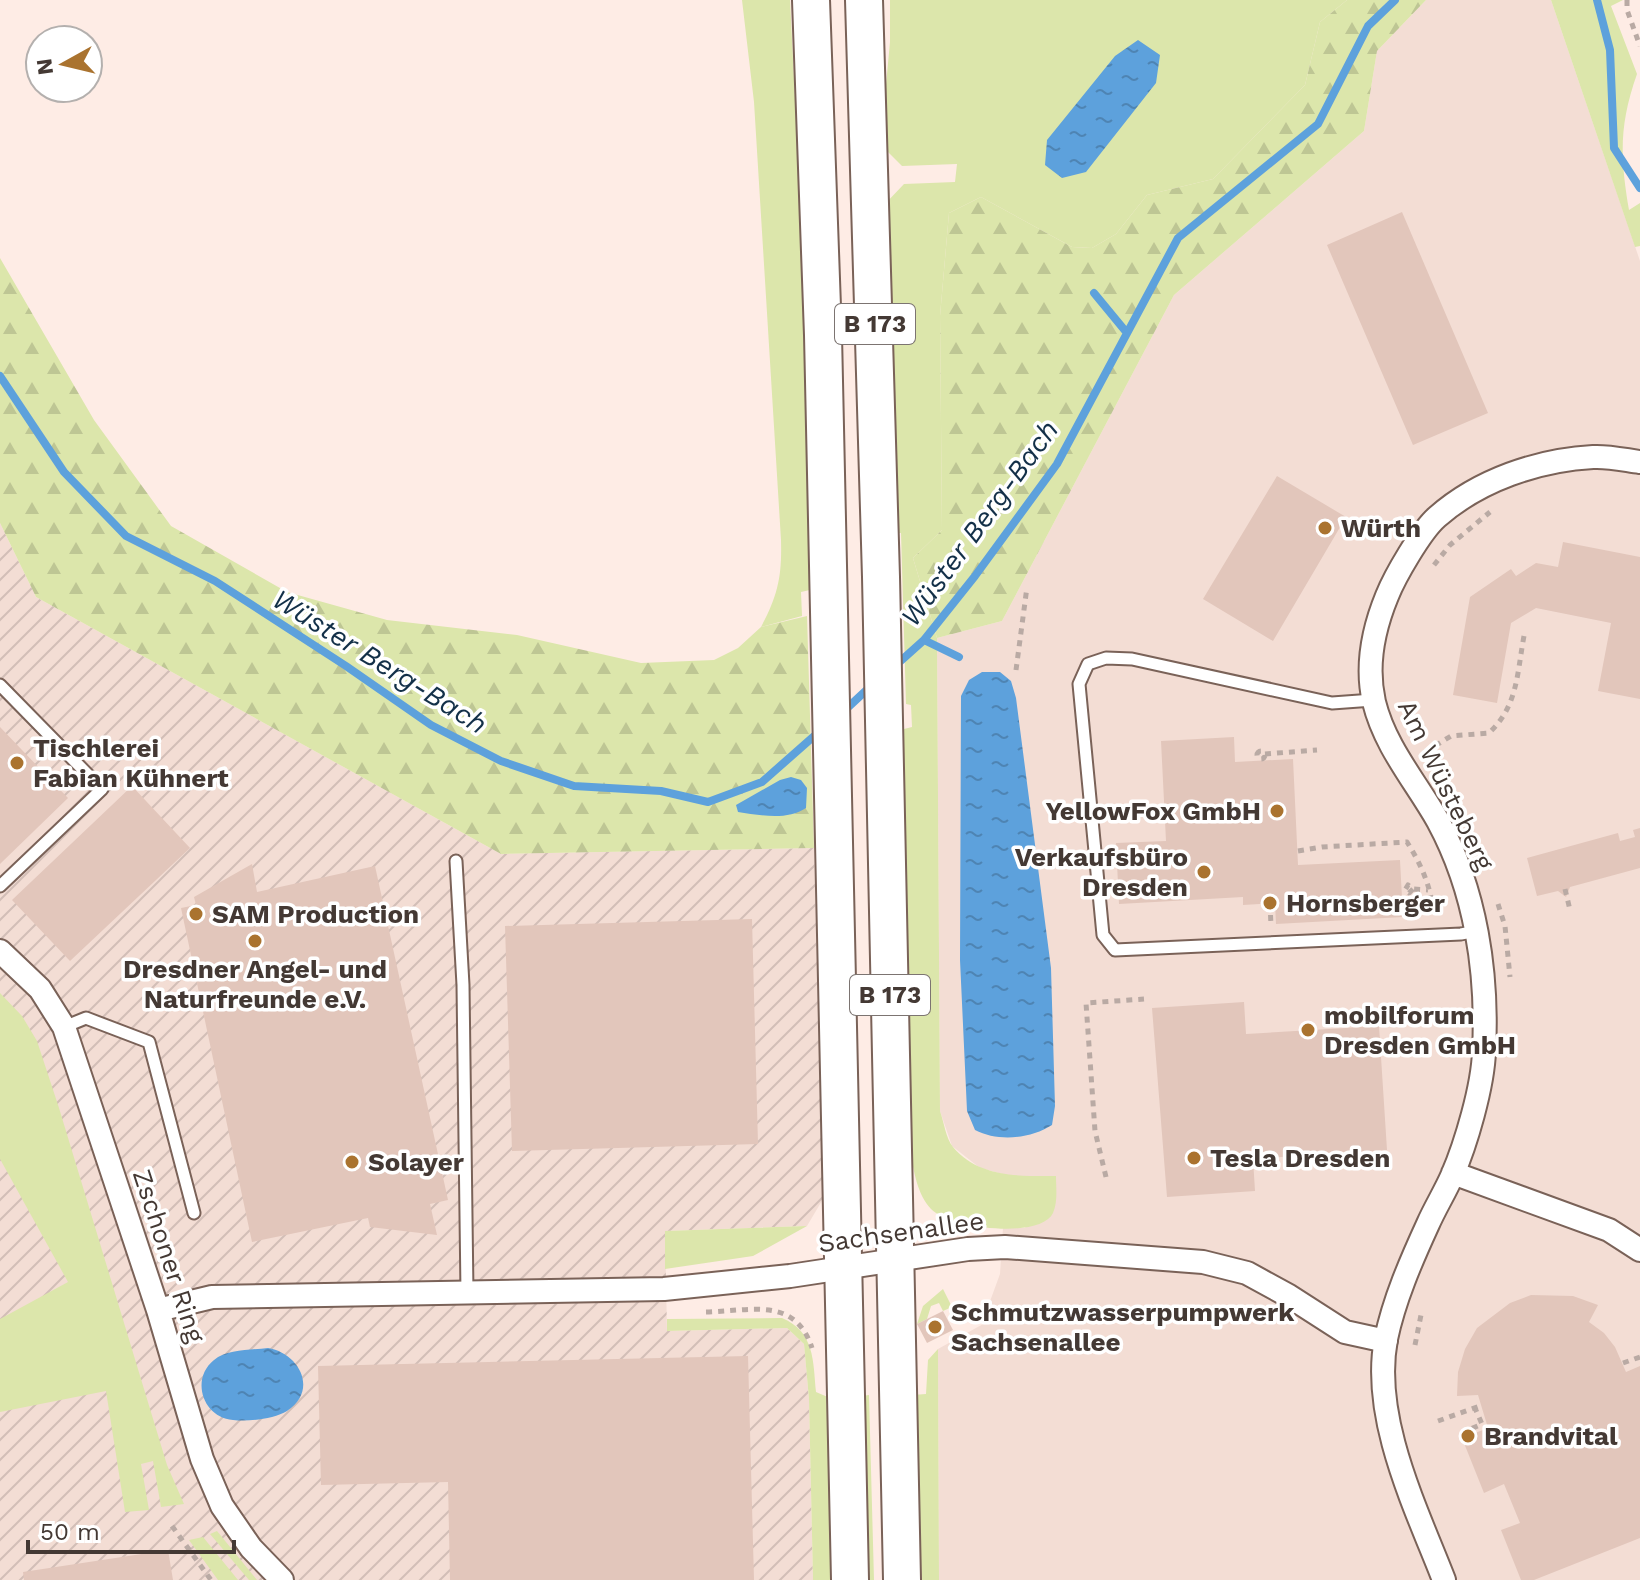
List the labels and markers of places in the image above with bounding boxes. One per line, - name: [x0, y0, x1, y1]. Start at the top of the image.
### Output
- place label: Würth: [1341, 513, 1421, 543]
- marker: Würth: [1316, 519, 1334, 537]
- place label: Tischlerei Fabian Kühnert: [33, 733, 229, 793]
- marker: Tischlerei Fabian Kühnert: [8, 754, 26, 772]
- place label: YellowFox GmbH: [1046, 796, 1261, 826]
- marker: YellowFox GmbH: [1268, 802, 1286, 820]
- place label: Verkaufsbüro Dresden: [1015, 842, 1188, 902]
- marker: Verkaufsbüro Dresden: [1195, 863, 1213, 881]
- place label: Hornsberger: [1286, 888, 1446, 918]
- marker: Hornsberger: [1261, 894, 1279, 912]
- place label: SAM Production: [212, 899, 419, 929]
- marker: SAM Production: [187, 905, 205, 923]
- marker: Dresdner Angel- und Naturfreunde e.V.: [246, 932, 264, 950]
- place label: Dresdner Angel- und Naturfreunde e.V.: [123, 954, 387, 1014]
- place label: mobilforum Dresden GmbH: [1324, 1000, 1516, 1060]
- marker: mobilforum Dresden GmbH: [1299, 1021, 1317, 1039]
- place label: Tesla Dresden: [1210, 1143, 1390, 1173]
- place label: Solayer: [368, 1147, 465, 1177]
- marker: Tesla Dresden: [1185, 1149, 1203, 1167]
- marker: Solayer: [343, 1153, 361, 1171]
- place label: Schmutzwasserpumpwerk Sachsenallee: [951, 1297, 1295, 1357]
- marker: Schmutzwasserpumpwerk Sachsenallee: [926, 1318, 944, 1336]
- place label: Brandvital: [1484, 1421, 1618, 1451]
- marker: Brandvital: [1459, 1427, 1477, 1445]

